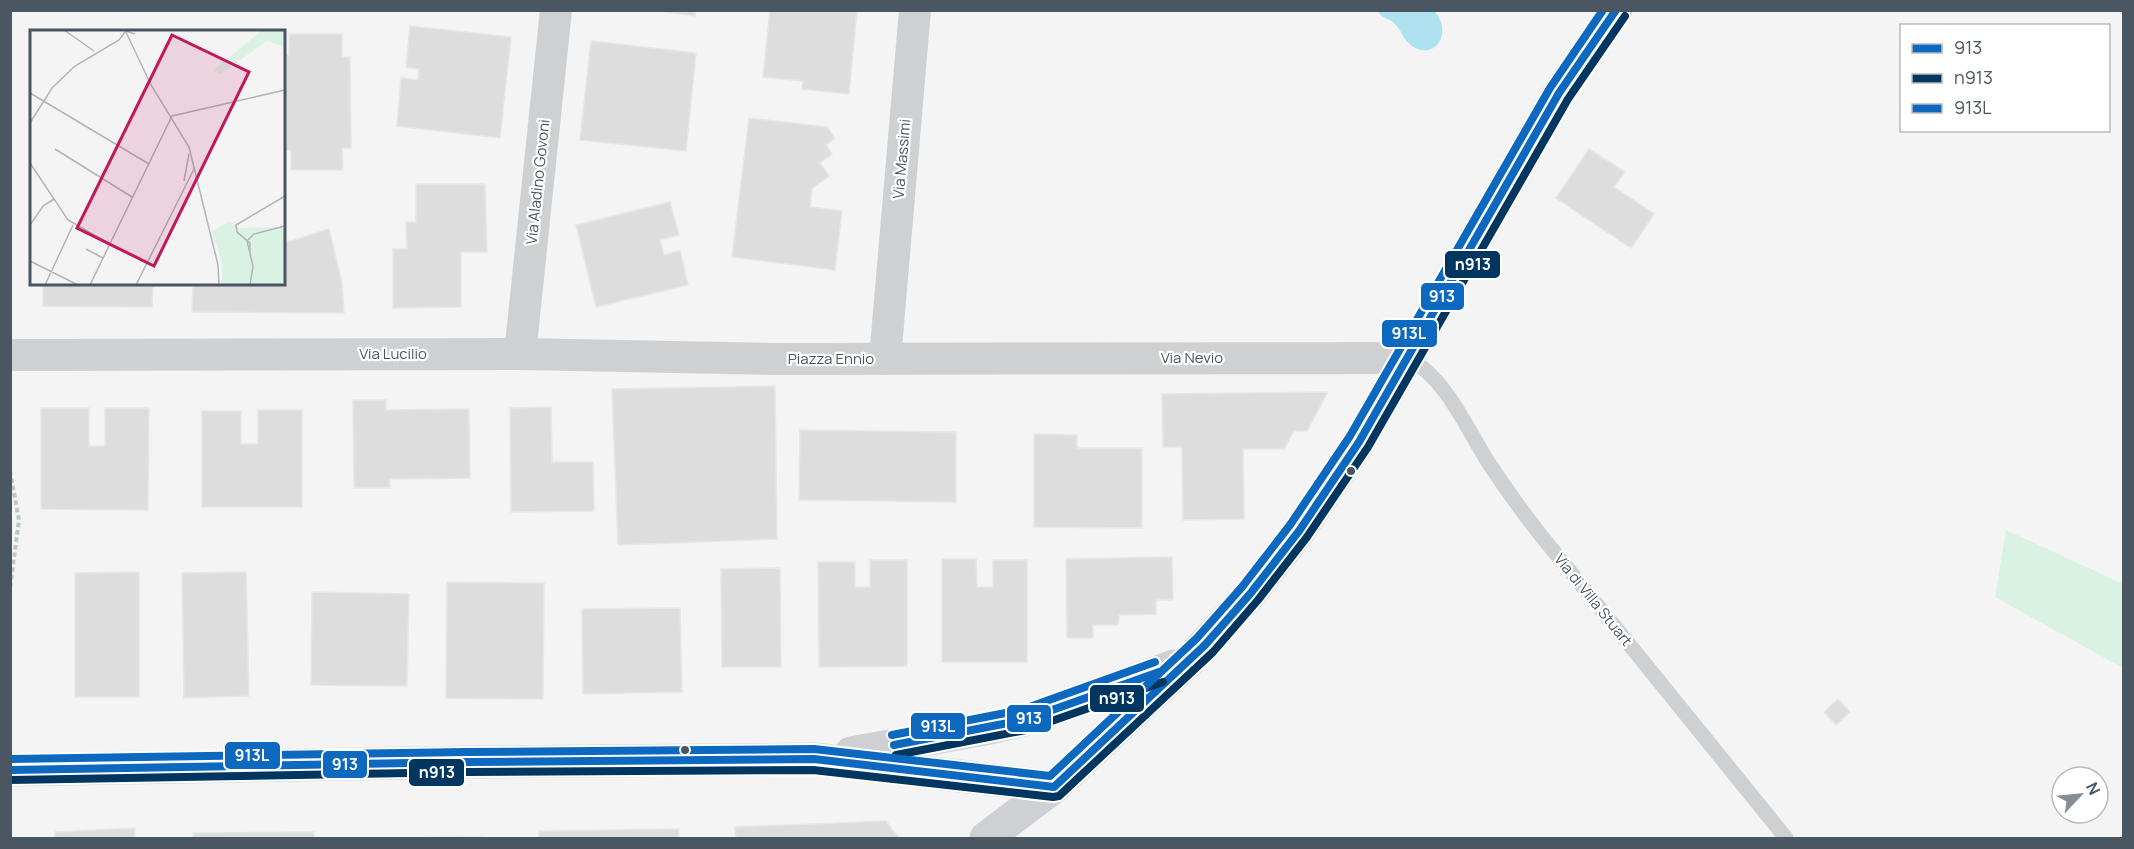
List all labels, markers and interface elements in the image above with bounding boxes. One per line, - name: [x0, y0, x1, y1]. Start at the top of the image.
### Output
- legend: [1900, 24, 2110, 132]
- inset map: [30, 30, 285, 285]
- text: 913: [1954, 35, 1982, 59]
- text: n913: [1954, 65, 1993, 89]
- text: 913L: [1954, 95, 1991, 119]
- street label: Via Aladino Govoni: [520, 118, 555, 246]
- street label: Via Massimi: [888, 118, 915, 200]
- line badge: n913: [1444, 250, 1501, 279]
- text: n913: [1455, 253, 1491, 275]
- line badge: 913: [1420, 282, 1465, 311]
- text: 913: [1429, 285, 1455, 307]
- line badge: 913L: [1381, 319, 1438, 348]
- text: 913L: [1392, 322, 1427, 344]
- street label: Via Lucilio: [359, 343, 427, 364]
- street label: Via Nevio: [1161, 347, 1223, 368]
- street label: Piazza Ennio: [788, 348, 874, 369]
- unlabelled marker: [1345, 465, 1357, 477]
- street label: Via di Villa Stuart: [1550, 549, 1637, 650]
- line badge: n913: [1089, 684, 1145, 713]
- text: n913: [1099, 687, 1135, 709]
- line badge: 913: [1006, 704, 1052, 733]
- text: 913: [1016, 707, 1042, 729]
- line badge: 913L: [910, 712, 966, 740]
- text: 913L: [921, 715, 956, 737]
- line badge: 913L: [224, 741, 281, 770]
- text: 913L: [235, 744, 270, 766]
- unlabelled marker: [679, 744, 691, 756]
- line badge: 913: [322, 750, 368, 779]
- text: 913: [332, 753, 358, 775]
- line badge: n913: [408, 758, 465, 787]
- text: n913: [419, 761, 455, 783]
- north arrow: [2050, 765, 2110, 825]
- text: N: [2081, 778, 2106, 798]

